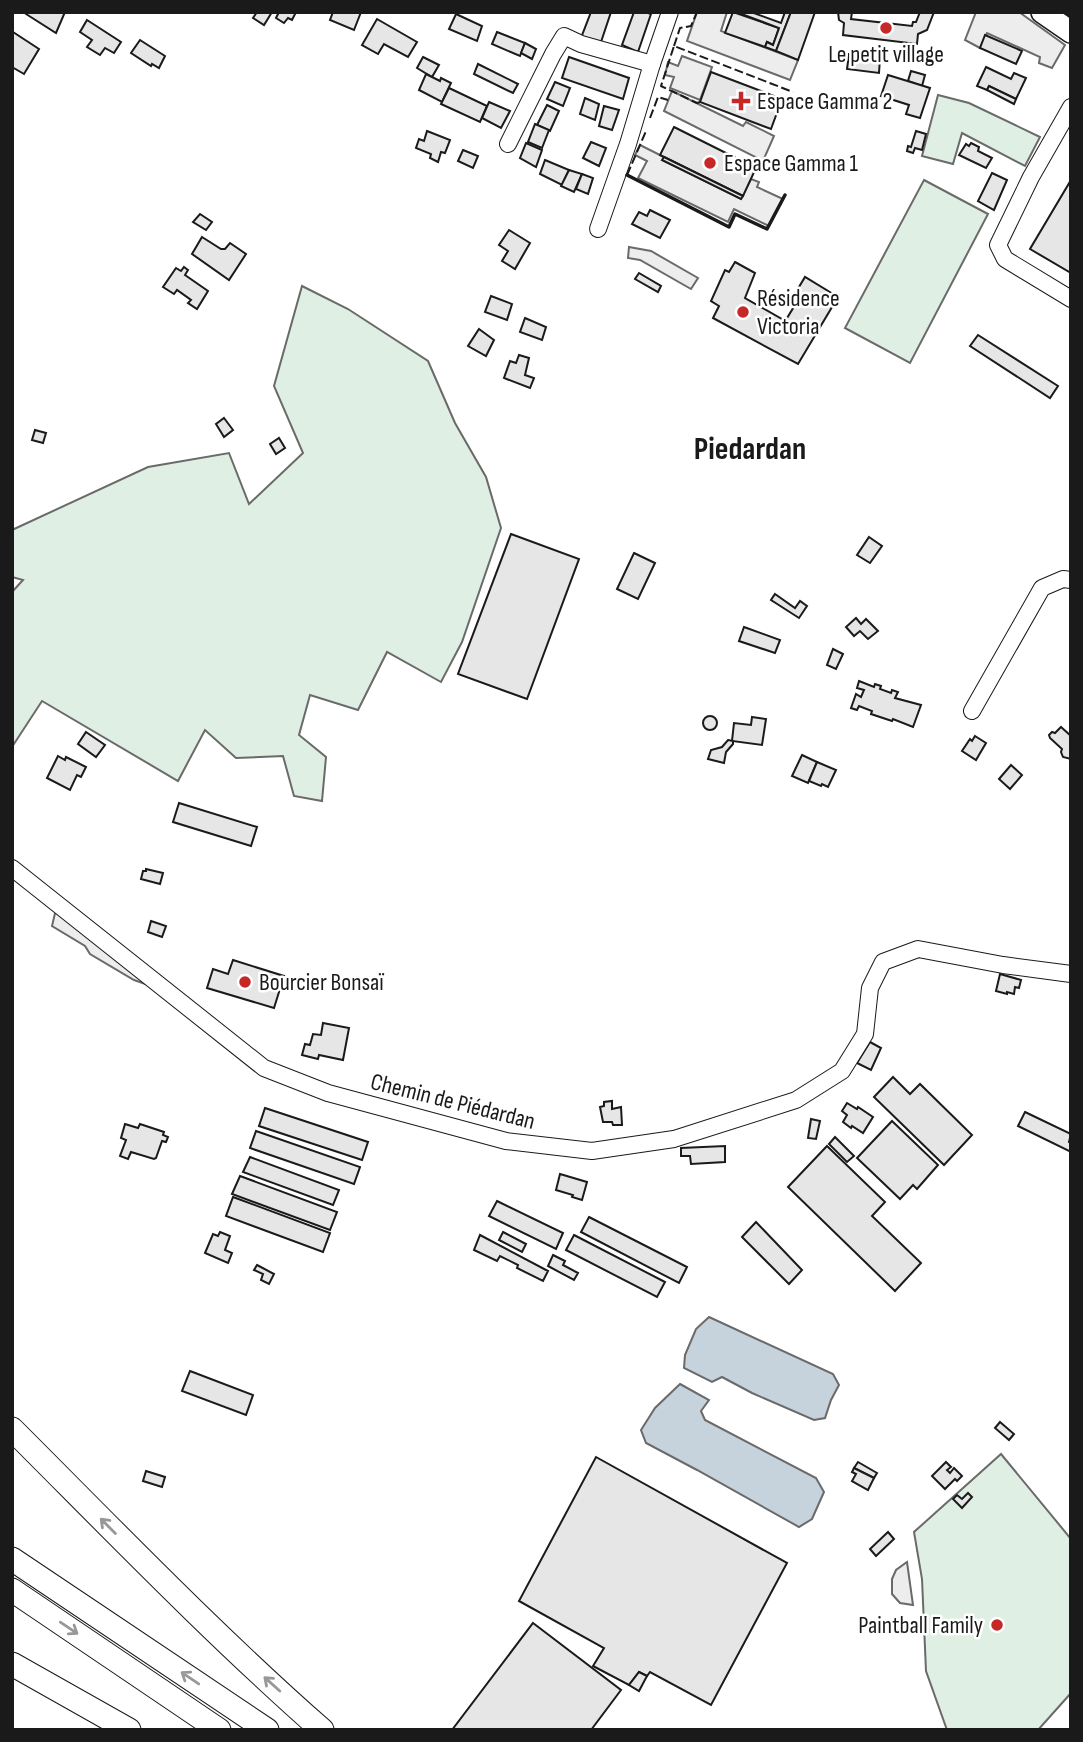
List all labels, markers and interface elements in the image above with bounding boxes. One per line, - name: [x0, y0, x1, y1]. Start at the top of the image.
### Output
- marker: Le petit village: [878, 20, 894, 36]
- place label: Le petit village: [828, 40, 944, 69]
- place label: Espace Gamma 2: [757, 87, 892, 116]
- marker: Espace Gamma 2: [731, 91, 751, 111]
- place label: Espace Gamma 1: [724, 149, 859, 178]
- marker: Espace Gamma 1: [702, 155, 718, 171]
- place label: Résidence Victoria: [757, 284, 840, 341]
- marker: Résidence Victoria: [735, 304, 751, 320]
- district label: Piedardan: [694, 430, 806, 469]
- place label: Bourcier Bonsaï: [259, 968, 384, 997]
- marker: Bourcier Bonsaï: [237, 974, 253, 990]
- street label: Chemin de Piédardan: [368, 1067, 538, 1136]
- one-way arrow: [100, 1518, 117, 1535]
- place label: Paintball Family: [858, 1611, 983, 1640]
- marker: Paintball Family: [989, 1617, 1005, 1633]
- one-way arrow: [59, 1621, 78, 1636]
- one-way arrow: [181, 1671, 200, 1685]
- one-way arrow: [263, 1676, 281, 1692]

